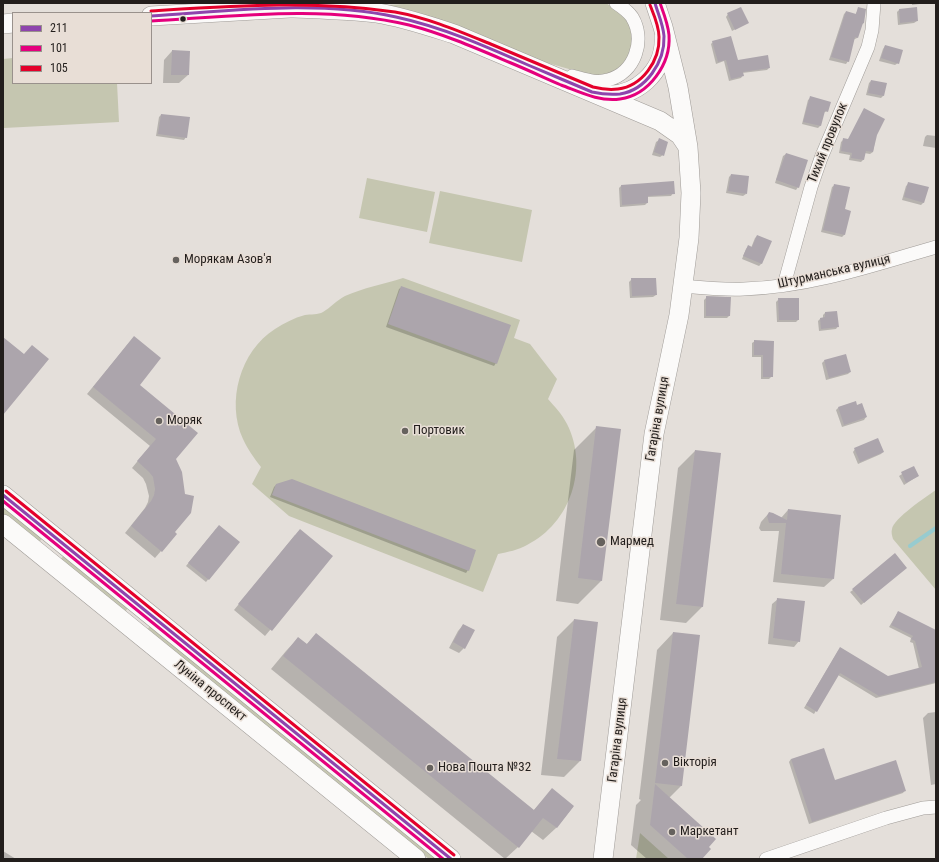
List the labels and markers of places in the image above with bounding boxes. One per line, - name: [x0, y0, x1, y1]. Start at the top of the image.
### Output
- unlabelled marker: [178, 14, 188, 24]
- place label: Морякам Азов'я: [184, 252, 272, 268]
- marker: Морякам Азов'я: [171, 255, 181, 265]
- place label: Моряк: [167, 413, 202, 429]
- marker: Моряк: [154, 416, 164, 426]
- place label: Портовик: [413, 423, 465, 439]
- marker: Портовик: [400, 426, 410, 436]
- place label: Мармед: [610, 534, 654, 550]
- marker: Мармед: [595, 536, 607, 548]
- place label: Вікторія: [673, 755, 717, 771]
- marker: Вікторія: [660, 758, 670, 768]
- place label: Нова Пошта №32: [438, 760, 531, 776]
- marker: Нова Пошта №32: [425, 763, 435, 773]
- place label: Маркетант: [680, 824, 738, 840]
- marker: Маркетант: [667, 827, 677, 837]

